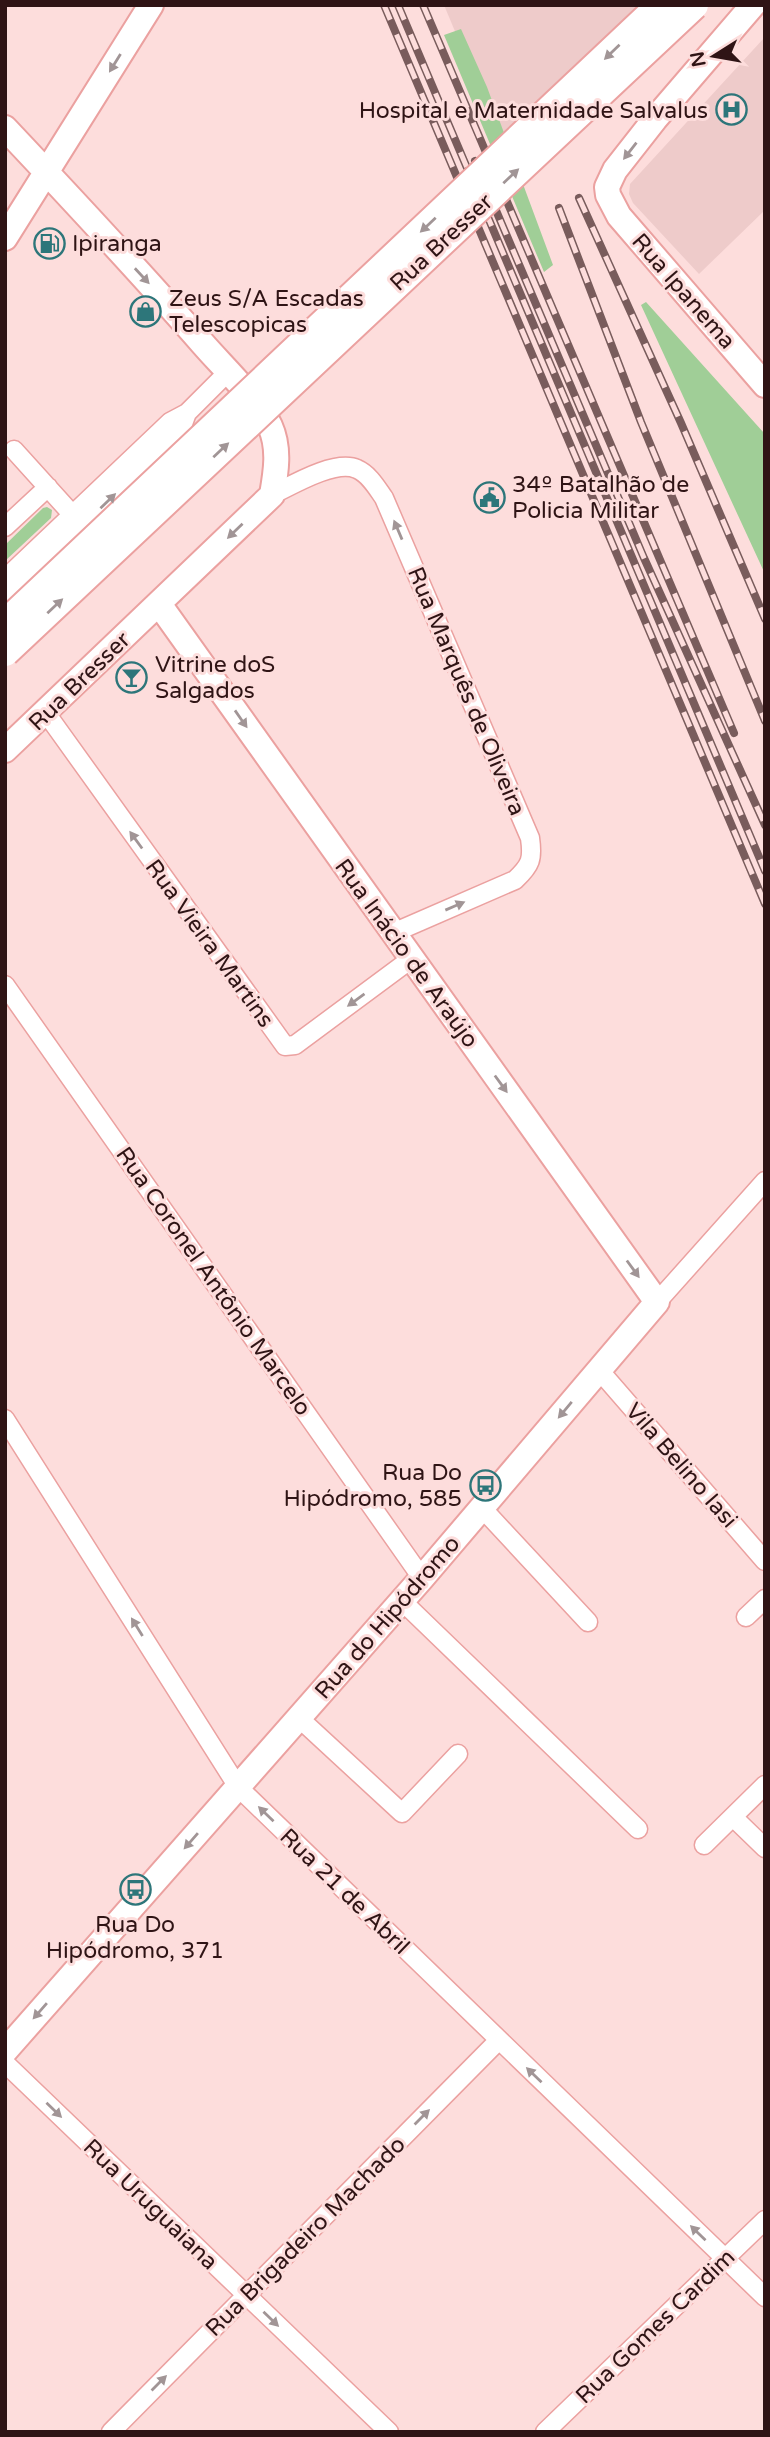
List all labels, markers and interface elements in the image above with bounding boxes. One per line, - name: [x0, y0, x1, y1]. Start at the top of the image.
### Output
- north arrow: [679, 21, 749, 91]
- one-way arrow: [603, 44, 620, 61]
- text: N: [686, 49, 711, 69]
- one-way arrow: [108, 54, 121, 73]
- hospital icon: Hospital e Maternidade Salvalus: [714, 93, 748, 127]
- place label: Hospital e Maternidade Salvalus: [359, 97, 708, 125]
- one-way arrow: [623, 142, 637, 160]
- one-way arrow: [502, 169, 519, 185]
- street label: Rua Bresser: [384, 188, 499, 297]
- one-way arrow: [420, 217, 437, 233]
- fuel station icon: Ipiranga: [32, 226, 66, 260]
- street label: Rua Ipanema: [625, 228, 741, 355]
- place label: Ipiranga: [72, 230, 162, 258]
- one-way arrow: [134, 267, 150, 285]
- place label: Zeus S/A Escadas Telescopicas: [169, 285, 364, 339]
- shop icon: Zeus S/A Escadas Telescopicas: [129, 294, 163, 328]
- one-way arrow: [212, 441, 229, 458]
- place label: 34º Batalhão de Policia Militar: [512, 471, 689, 525]
- public building icon: 34º Batalhão de Policia Militar: [472, 480, 506, 514]
- one-way arrow: [99, 494, 116, 510]
- one-way arrow: [392, 520, 403, 541]
- one-way arrow: [227, 522, 244, 538]
- street label: Rua Marquês de Oliveira: [401, 563, 531, 820]
- one-way arrow: [46, 598, 63, 614]
- street label: Rua Bresser: [23, 626, 136, 737]
- place label: Vitrine doS Salgados: [155, 651, 275, 705]
- bar icon: Vitrine doS Salgados: [115, 660, 149, 694]
- one-way arrow: [234, 710, 248, 728]
- one-way arrow: [129, 831, 143, 849]
- street label: Rua Vieira Martins: [139, 854, 280, 1033]
- street label: Rua Inácio de Araújo: [328, 854, 484, 1053]
- one-way arrow: [445, 900, 465, 912]
- one-way arrow: [347, 992, 365, 1006]
- one-way arrow: [494, 1075, 508, 1093]
- street label: Rua Coronel Antônio Marcelo: [109, 1142, 317, 1421]
- one-way arrow: [626, 1260, 640, 1278]
- street label: Vila Belino Iasi: [619, 1397, 743, 1534]
- one-way arrow: [557, 1401, 573, 1419]
- place label: Rua Do Hipódromo, 585: [284, 1459, 462, 1513]
- bus stop icon: Rua Do Hipódromo, 585: [468, 1468, 502, 1502]
- street label: Rua do Hipódromo: [309, 1530, 466, 1705]
- one-way arrow: [130, 1618, 144, 1636]
- one-way arrow: [257, 1805, 274, 1822]
- street label: Rua 21 de Abril: [274, 1823, 415, 1961]
- one-way arrow: [184, 1832, 199, 1849]
- bus stop icon: Rua Do Hipódromo, 371: [118, 1873, 152, 1907]
- place label: Rua Do Hipódromo, 371: [46, 1911, 224, 1965]
- one-way arrow: [32, 2002, 48, 2020]
- one-way arrow: [526, 2066, 543, 2083]
- one-way arrow: [45, 2102, 62, 2118]
- one-way arrow: [414, 2109, 431, 2126]
- street label: Rua Brigadeiro Machado: [200, 2131, 412, 2343]
- street label: Rua Uruguaiana: [77, 2133, 223, 2276]
- one-way arrow: [689, 2225, 706, 2242]
- street label: Rua Gomes Cardim: [570, 2244, 741, 2410]
- one-way arrow: [262, 2311, 279, 2327]
- one-way arrow: [150, 2375, 166, 2392]

